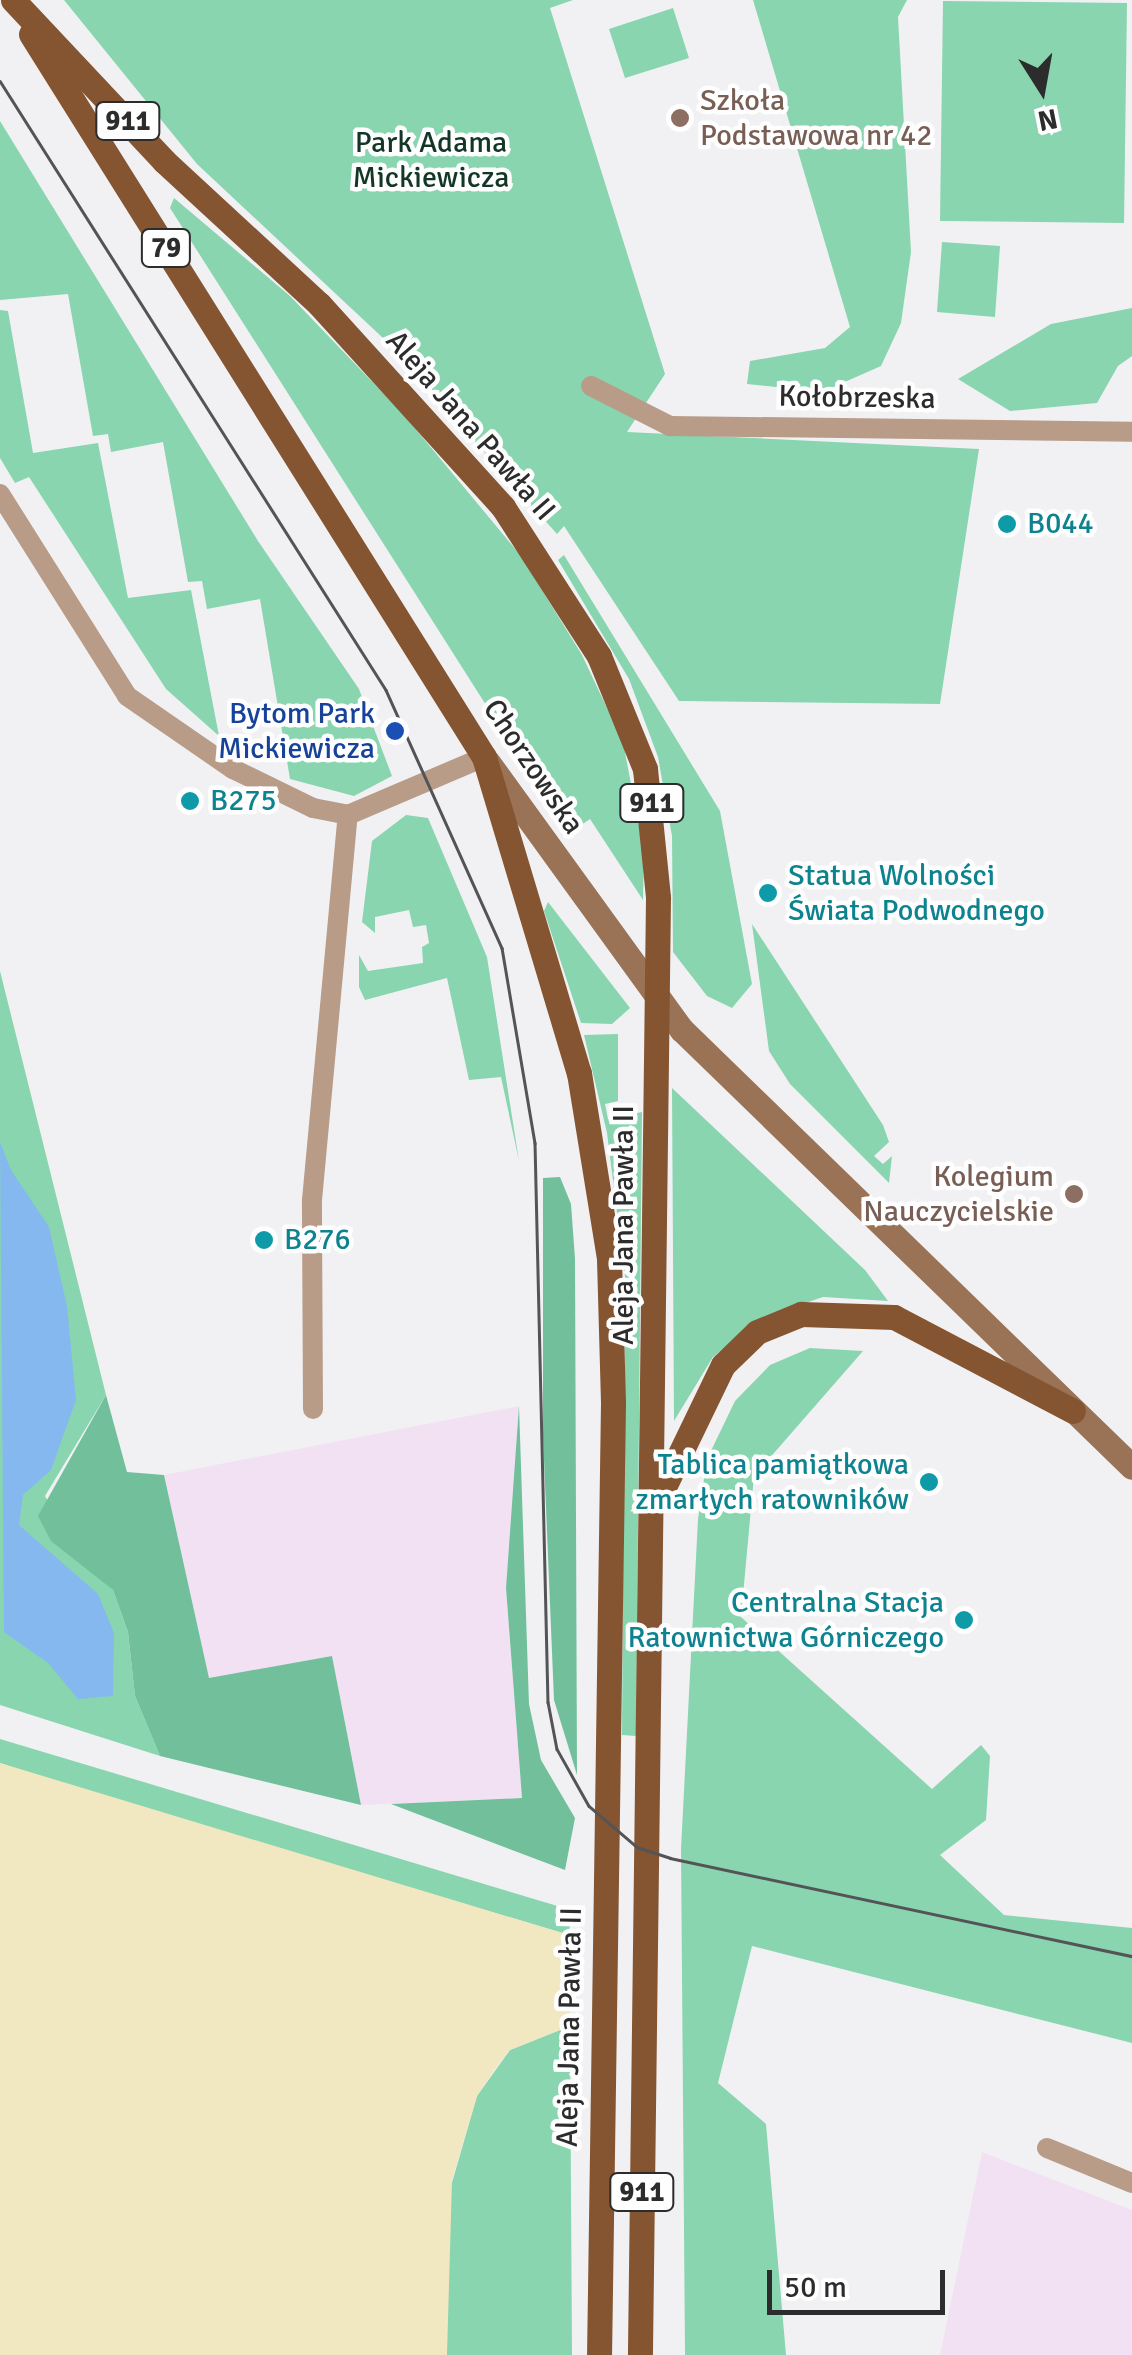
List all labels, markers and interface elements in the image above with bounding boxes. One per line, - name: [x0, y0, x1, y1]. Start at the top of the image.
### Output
- north arrow: [992, 40, 1092, 140]
- place label: Szkoła Podstawowa nr 42: [700, 83, 932, 154]
- road number: 911: [93, 98, 163, 144]
- text: N: [1035, 101, 1061, 138]
- marker: Szkoła Podstawowa nr 42: [669, 107, 691, 129]
- park label: Park Adama Mickiewicza: [352, 125, 510, 196]
- road number: 79: [138, 225, 194, 271]
- street label: Aleja Jana Pawła II: [378, 324, 562, 528]
- street label: Kołobrzeska: [778, 379, 936, 417]
- place label: B044: [1027, 506, 1094, 542]
- marker: B044: [996, 513, 1018, 535]
- street label: Chorzowska: [475, 693, 591, 841]
- place label: Bytom Park Mickiewicza: [218, 696, 375, 766]
- marker: Bytom Park Mickiewicza: [384, 720, 406, 742]
- road number: 911: [617, 780, 687, 826]
- place label: B275: [210, 783, 277, 819]
- marker: B275: [179, 790, 201, 812]
- place label: Statua Wolności Świata Podwodnego: [788, 858, 1045, 928]
- marker: Statua Wolności Świata Podwodnego: [757, 882, 779, 904]
- street label: Aleja Jana Pawła II: [606, 1105, 642, 1345]
- place label: Kolegium Nauczycielskie: [863, 1159, 1054, 1230]
- marker: Kolegium Nauczycielskie: [1063, 1183, 1085, 1205]
- place label: B276: [284, 1222, 351, 1258]
- marker: B276: [253, 1229, 275, 1251]
- place label: Tablica pamiątkowa zmarłych ratowników: [635, 1447, 909, 1518]
- marker: Tablica pamiątkowa zmarłych ratowników: [918, 1471, 940, 1493]
- place label: Centralna Stacja Ratownictwa Górniczego: [628, 1585, 944, 1656]
- marker: Centralna Stacja Ratownictwa Górniczego: [953, 1609, 975, 1631]
- street label: Aleja Jana Pawła II: [550, 1907, 590, 2147]
- road number: 911: [607, 2169, 677, 2215]
- scale bar: [772, 2250, 950, 2312]
- text: 50 m: [784, 2269, 847, 2306]

